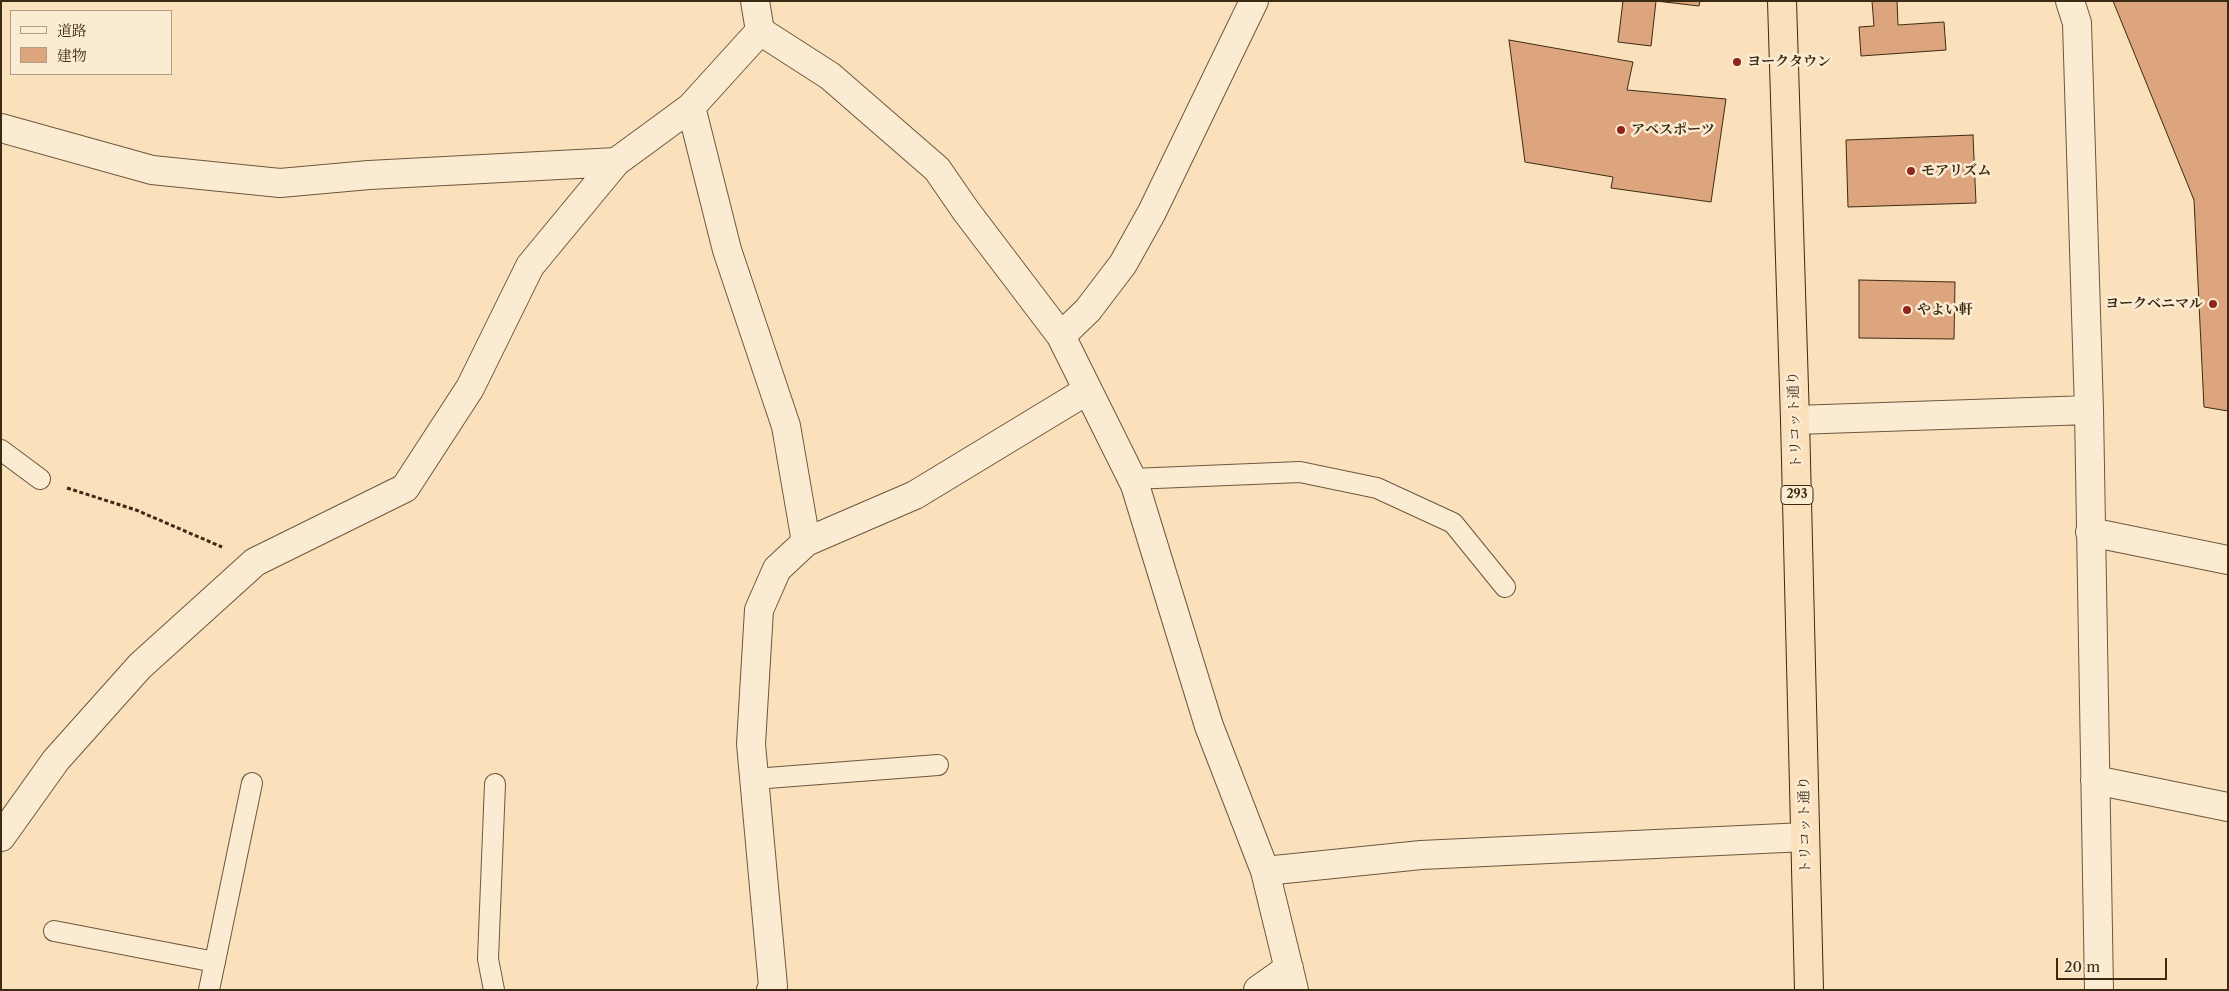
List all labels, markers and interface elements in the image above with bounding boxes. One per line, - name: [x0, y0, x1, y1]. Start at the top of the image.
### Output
- legend: [10, 10, 172, 75]
- text: 道路: [57, 21, 87, 40]
- text: 建物: [57, 46, 87, 65]
- place label: ヨークタウン: [1747, 54, 1831, 70]
- marker: ヨークタウン: [1731, 56, 1743, 68]
- place label: アベスポーツ: [1631, 122, 1715, 138]
- marker: アベスポーツ: [1615, 124, 1627, 136]
- place label: モアリズム: [1921, 163, 1991, 179]
- marker: モアリズム: [1905, 165, 1917, 177]
- place label: ヨークベニマル: [2105, 296, 2203, 312]
- marker: ヨークベニマル: [2207, 298, 2219, 310]
- place label: やよい軒: [1917, 302, 1973, 318]
- marker: やよい軒: [1901, 304, 1913, 316]
- street label: トリコット通り: [1785, 371, 1805, 469]
- road number: 293: [1781, 486, 1813, 504]
- street label: トリコット通り: [1796, 776, 1814, 874]
- scale bar: [2059, 948, 2170, 980]
- text: 20 m: [2064, 957, 2100, 976]

